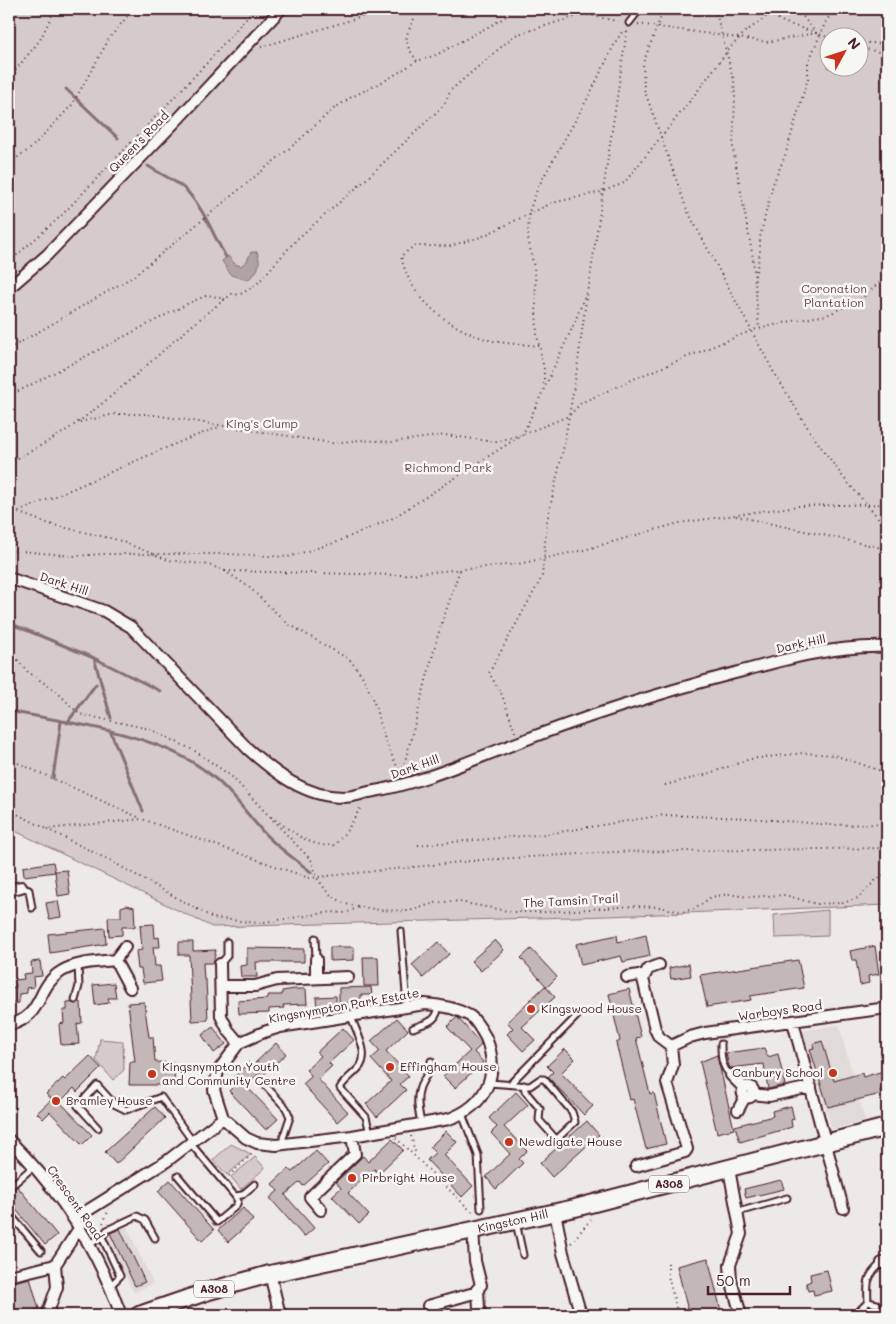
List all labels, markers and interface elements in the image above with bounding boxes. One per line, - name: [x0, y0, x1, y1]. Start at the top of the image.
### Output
- north arrow: [818, 28, 868, 78]
- text: N: [844, 33, 865, 54]
- street label: Queen's Road: [105, 107, 172, 176]
- park label: Coronation Plantation: [801, 280, 867, 310]
- park label: King's Clump: [226, 415, 298, 431]
- park label: Richmond Park: [404, 459, 492, 475]
- street label: Dark Hill: [38, 568, 91, 598]
- street label: Dark Hill: [775, 630, 827, 656]
- street label: Dark Hill: [388, 750, 441, 782]
- street label: The Tamsin Trail: [523, 890, 619, 910]
- street label: Kingsnympton Park Estate: [267, 984, 420, 1026]
- street label: Warboys Road: [737, 996, 823, 1024]
- place label: Kingswood House: [541, 1000, 642, 1016]
- marker: Kingswood House: [525, 1003, 537, 1015]
- place label: Kingsnympton Youth and Community Centre: [162, 1058, 296, 1088]
- place label: Effingham House: [400, 1058, 497, 1074]
- marker: Effingham House: [384, 1061, 396, 1073]
- place label: Canbury School: [732, 1064, 823, 1080]
- marker: Canbury School: [827, 1067, 839, 1079]
- marker: Kingsnympton Youth and Community Centre: [146, 1068, 158, 1080]
- place label: Bramley House: [66, 1092, 153, 1108]
- marker: Bramley House: [50, 1095, 62, 1107]
- place label: Newdigate House: [519, 1133, 622, 1149]
- marker: Newdigate House: [503, 1136, 515, 1148]
- street label: Crescent Road: [44, 1162, 108, 1243]
- place label: Pirbright House: [362, 1169, 455, 1185]
- marker: Pirbright House: [346, 1172, 358, 1184]
- road number: A308: [649, 1176, 689, 1192]
- street label: Kingston Hill: [476, 1205, 550, 1236]
- scale bar: [708, 1264, 791, 1296]
- text: 50 m: [716, 1270, 751, 1290]
- road number: A308: [194, 1280, 234, 1298]

